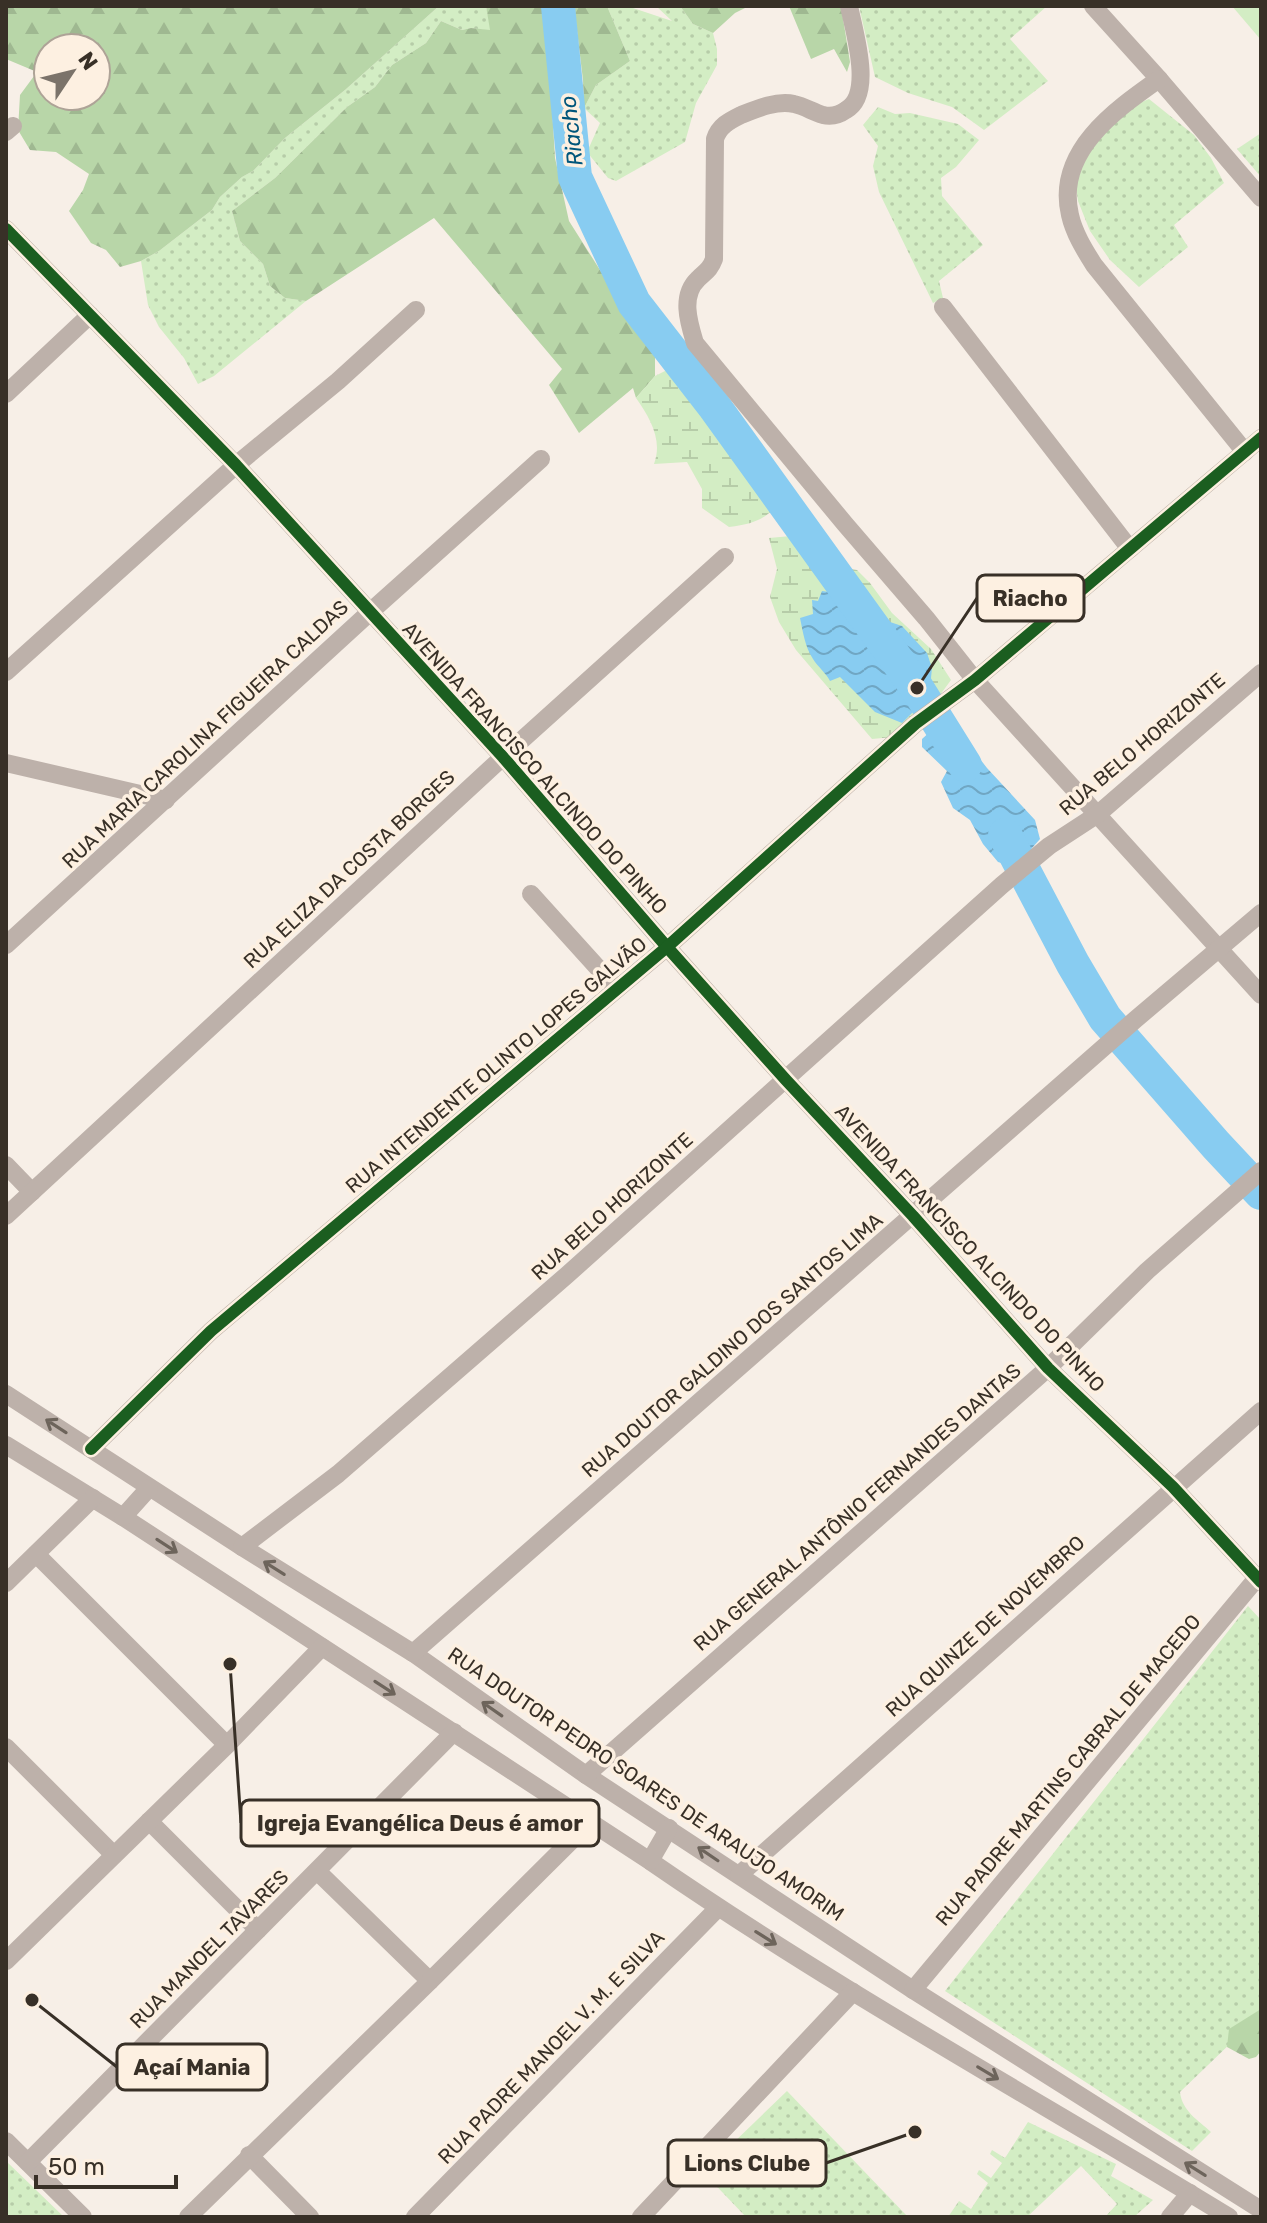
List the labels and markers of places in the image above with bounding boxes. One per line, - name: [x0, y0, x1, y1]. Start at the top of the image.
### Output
- callout: Riacho: [977, 575, 1084, 621]
- callout: Igreja Evangélica Deus é amor: [241, 1800, 599, 1846]
- callout: Açaí Mania: [117, 2044, 267, 2090]
- callout: Lions Clube: [668, 2140, 826, 2186]

